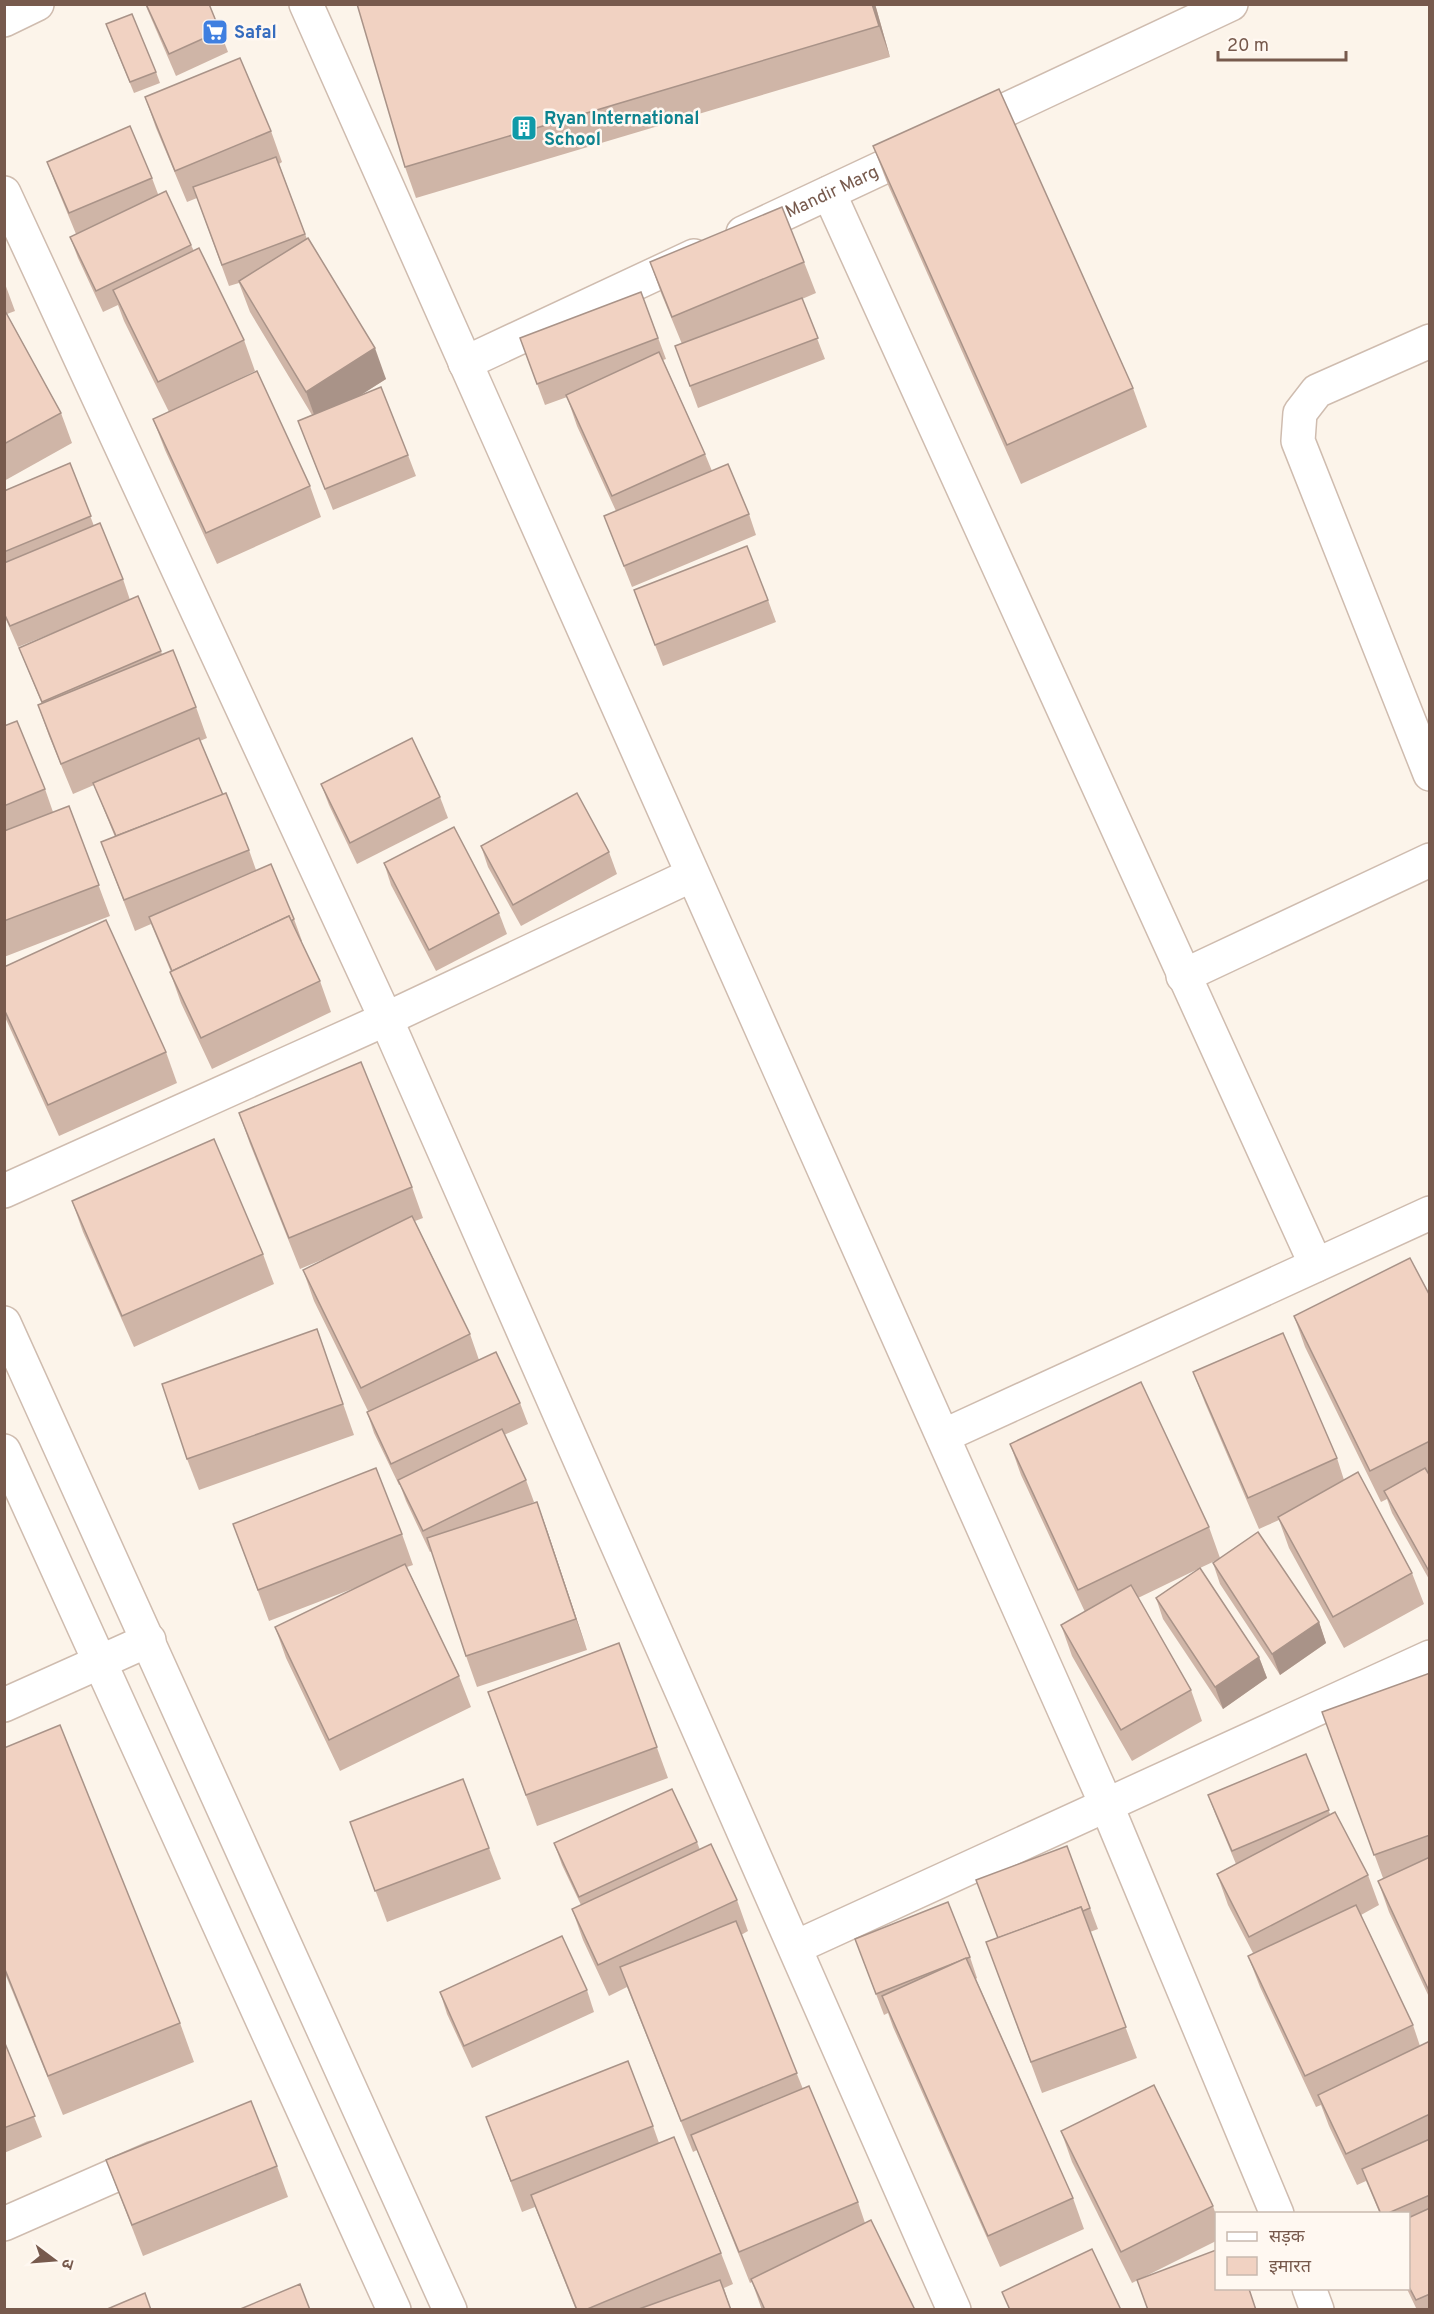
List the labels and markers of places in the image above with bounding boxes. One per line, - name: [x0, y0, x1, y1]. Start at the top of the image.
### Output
- supermarket icon: Safal: [200, 17, 230, 47]
- place label: Safal: [234, 22, 277, 45]
- place label: Ryan International School: [544, 108, 699, 152]
- building icon: Ryan International School: [509, 113, 539, 143]

